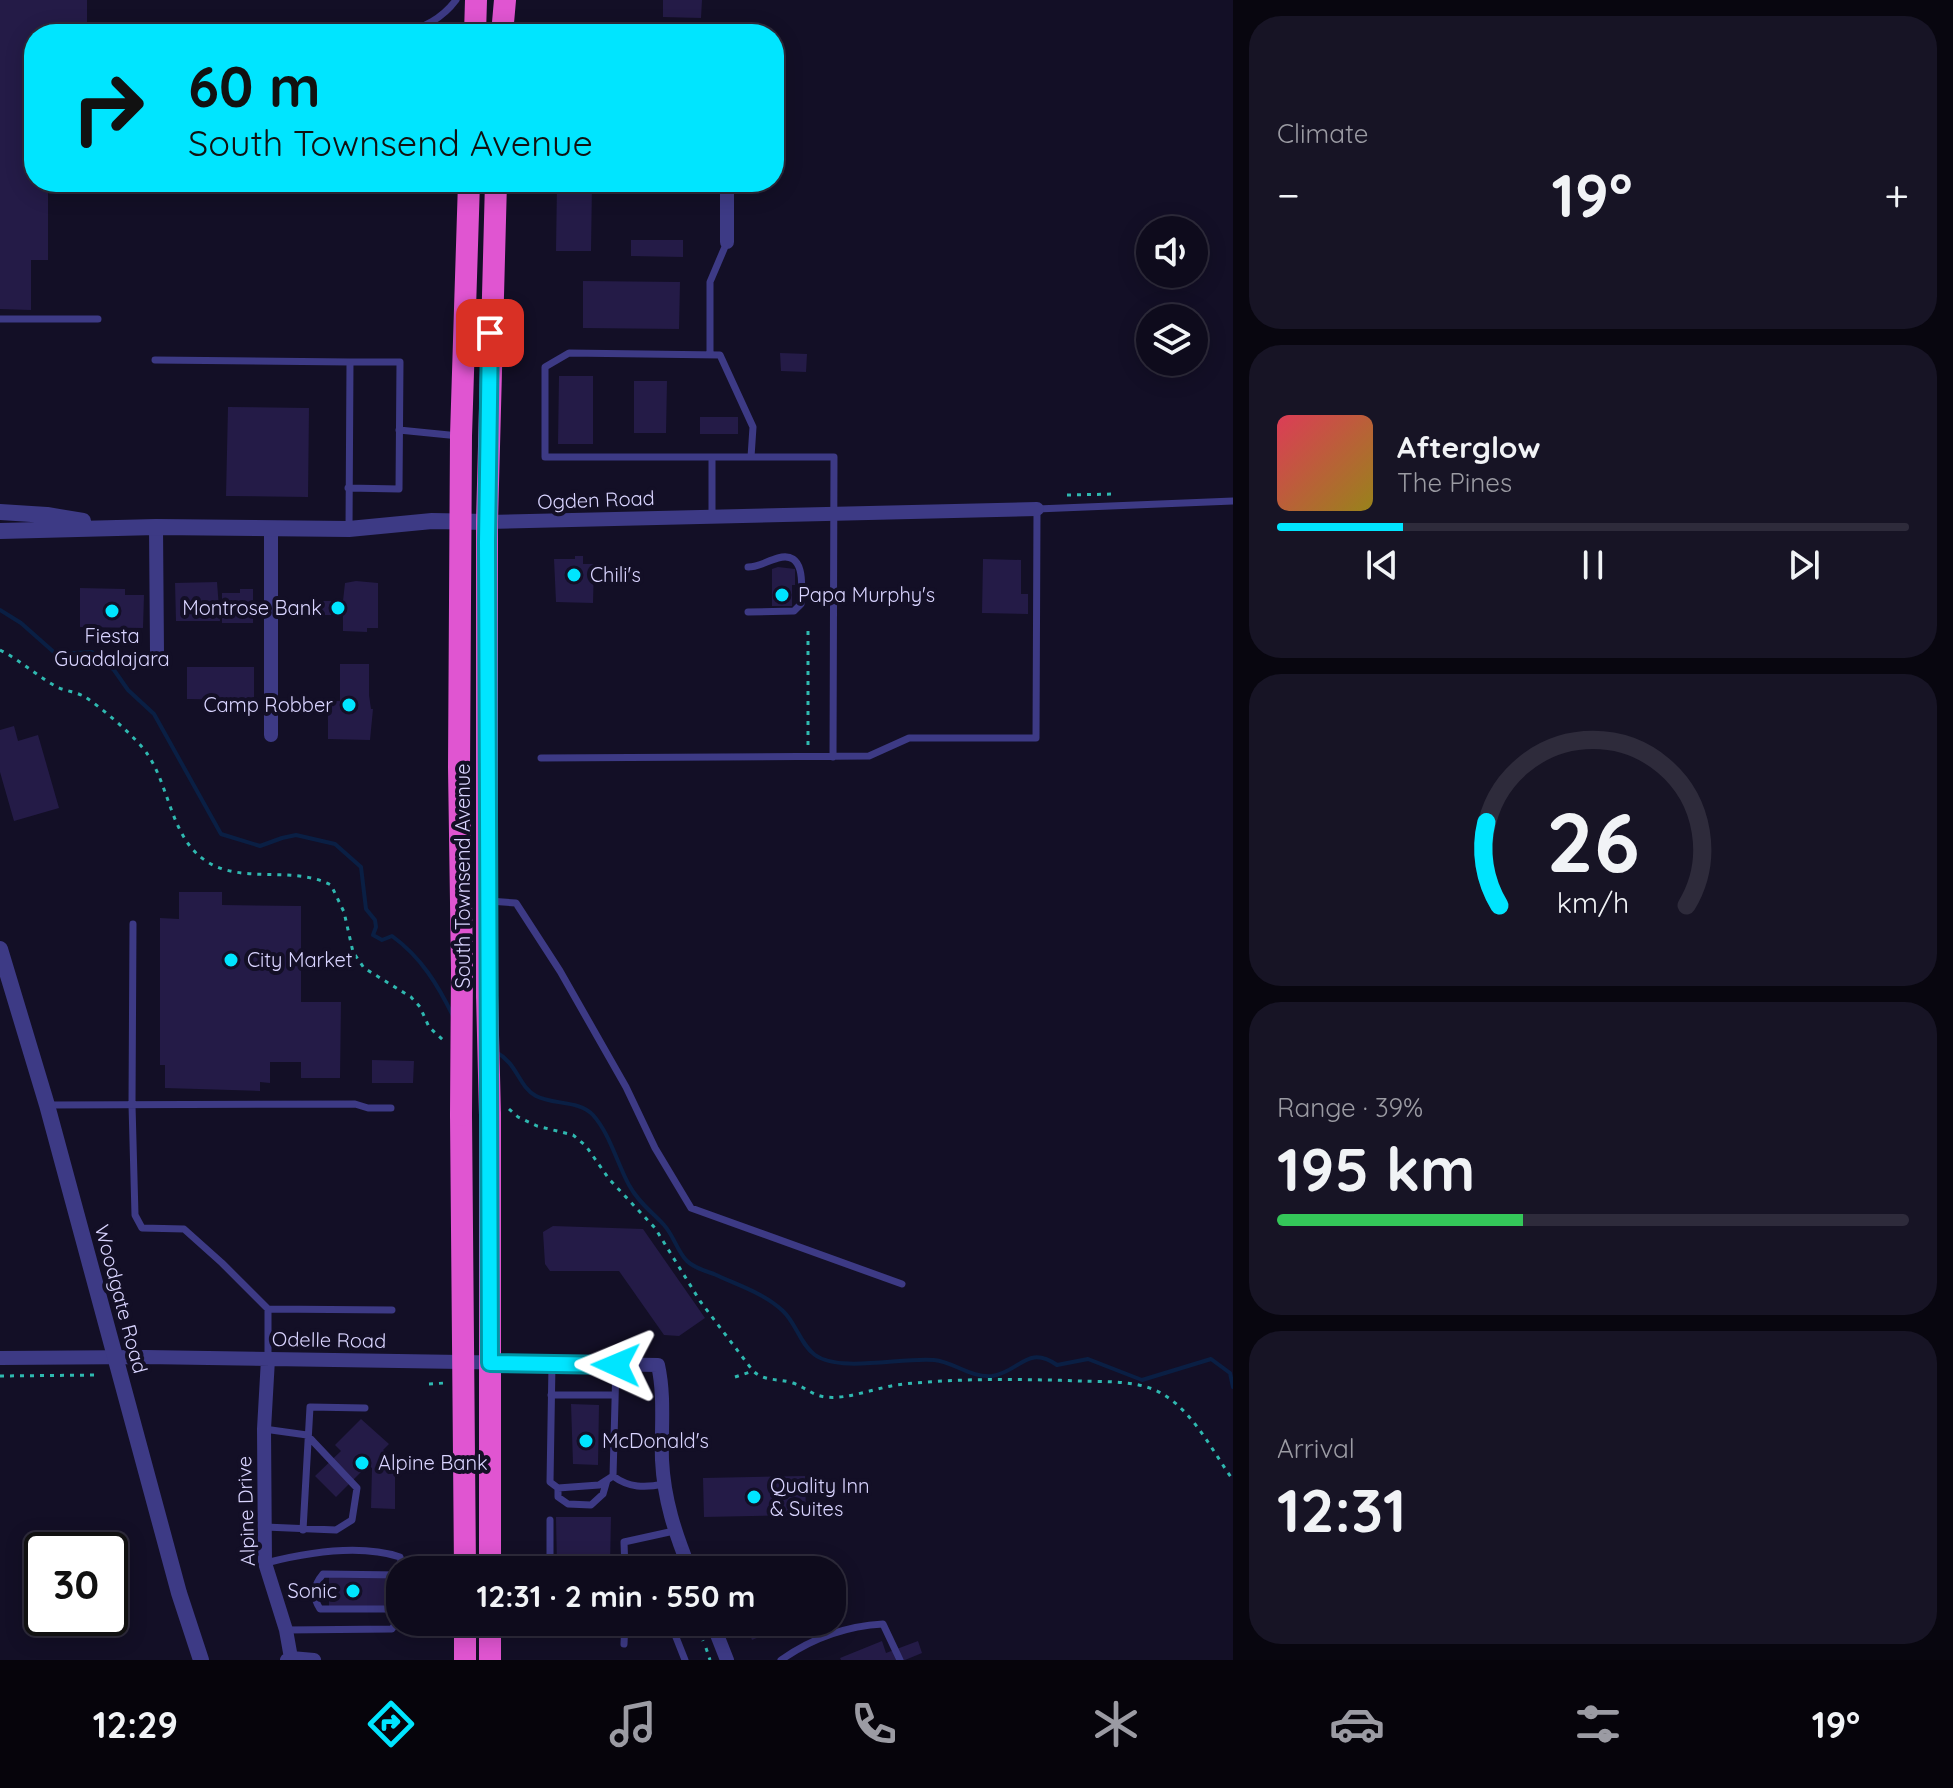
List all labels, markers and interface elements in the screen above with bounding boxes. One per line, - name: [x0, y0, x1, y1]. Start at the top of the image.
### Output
- text: 60 m: [188, 51, 321, 121]
- icon: right: [56, 56, 160, 160]
- text: Climate: [1277, 117, 1368, 150]
- text: South Townsend Avenue: [188, 120, 593, 165]
- text: 19°: [1552, 157, 1633, 232]
- text: −: [1277, 167, 1300, 222]
- text: +: [1884, 167, 1909, 222]
- map controls: [1136, 216, 1208, 376]
- button: sound: [1136, 216, 1208, 288]
- pin: [456, 299, 524, 367]
- button: layers: [1136, 304, 1208, 376]
- icon: arrive: [468, 311, 512, 355]
- text: Afterglow: [1397, 428, 1540, 466]
- text: The Pines: [1397, 466, 1512, 499]
- street label: Ogden Road: [537, 485, 655, 514]
- icon: previous: [1360, 543, 1404, 587]
- icon: pause: [1571, 543, 1615, 587]
- icon: next: [1782, 543, 1826, 587]
- place label: Chili's: [590, 562, 641, 587]
- marker: Chili's: [565, 566, 583, 584]
- place label: Papa Murphy's: [798, 582, 935, 607]
- marker: Papa Murphy's: [773, 586, 791, 604]
- place label: Montrose Bank: [182, 595, 322, 620]
- marker: Montrose Bank: [329, 599, 347, 617]
- marker: Fiesta Guadalajara: [103, 602, 121, 620]
- place label: Fiesta Guadalajara: [54, 623, 170, 671]
- place label: Camp Robber: [203, 692, 333, 717]
- marker: Camp Robber: [340, 696, 358, 714]
- street label: South Townsend Avenue: [450, 764, 475, 988]
- text: 26: [1546, 789, 1640, 893]
- text: km/h: [1557, 884, 1629, 920]
- place label: City Market: [247, 947, 353, 972]
- marker: City Market: [222, 951, 240, 969]
- text: Range · 39%: [1277, 1091, 1423, 1124]
- text: 195 km: [1277, 1131, 1475, 1206]
- street label: Woodgate Road: [90, 1222, 153, 1376]
- position arrow: [574, 1323, 658, 1407]
- street label: Odelle Road: [272, 1326, 386, 1353]
- place label: McDonald's: [602, 1428, 709, 1453]
- marker: McDonald's: [577, 1432, 595, 1450]
- text: Arrival: [1277, 1432, 1355, 1465]
- place label: Alpine Bank: [378, 1450, 488, 1475]
- marker: Alpine Bank: [353, 1454, 371, 1472]
- street label: Alpine Drive: [231, 1455, 260, 1567]
- text: 12:31: [1277, 1472, 1406, 1547]
- place label: Quality Inn & Suites: [770, 1473, 870, 1521]
- marker: Quality Inn & Suites: [745, 1488, 763, 1506]
- speed limit sign: 30: [24, 1532, 128, 1636]
- text: 12:31 · 2 min · 550 m: [477, 1577, 755, 1615]
- place label: Sonic: [287, 1578, 337, 1603]
- marker: Sonic: [344, 1582, 362, 1600]
- icon: directions: [363, 1696, 419, 1752]
- icon: music: [605, 1696, 661, 1752]
- icon: phone: [846, 1696, 902, 1752]
- icon: climate: [1088, 1696, 1144, 1752]
- icon: car: [1329, 1696, 1385, 1752]
- icon: filters: [1570, 1696, 1626, 1752]
- text: 12:29: [93, 1702, 178, 1747]
- text: 19°: [1812, 1702, 1860, 1747]

